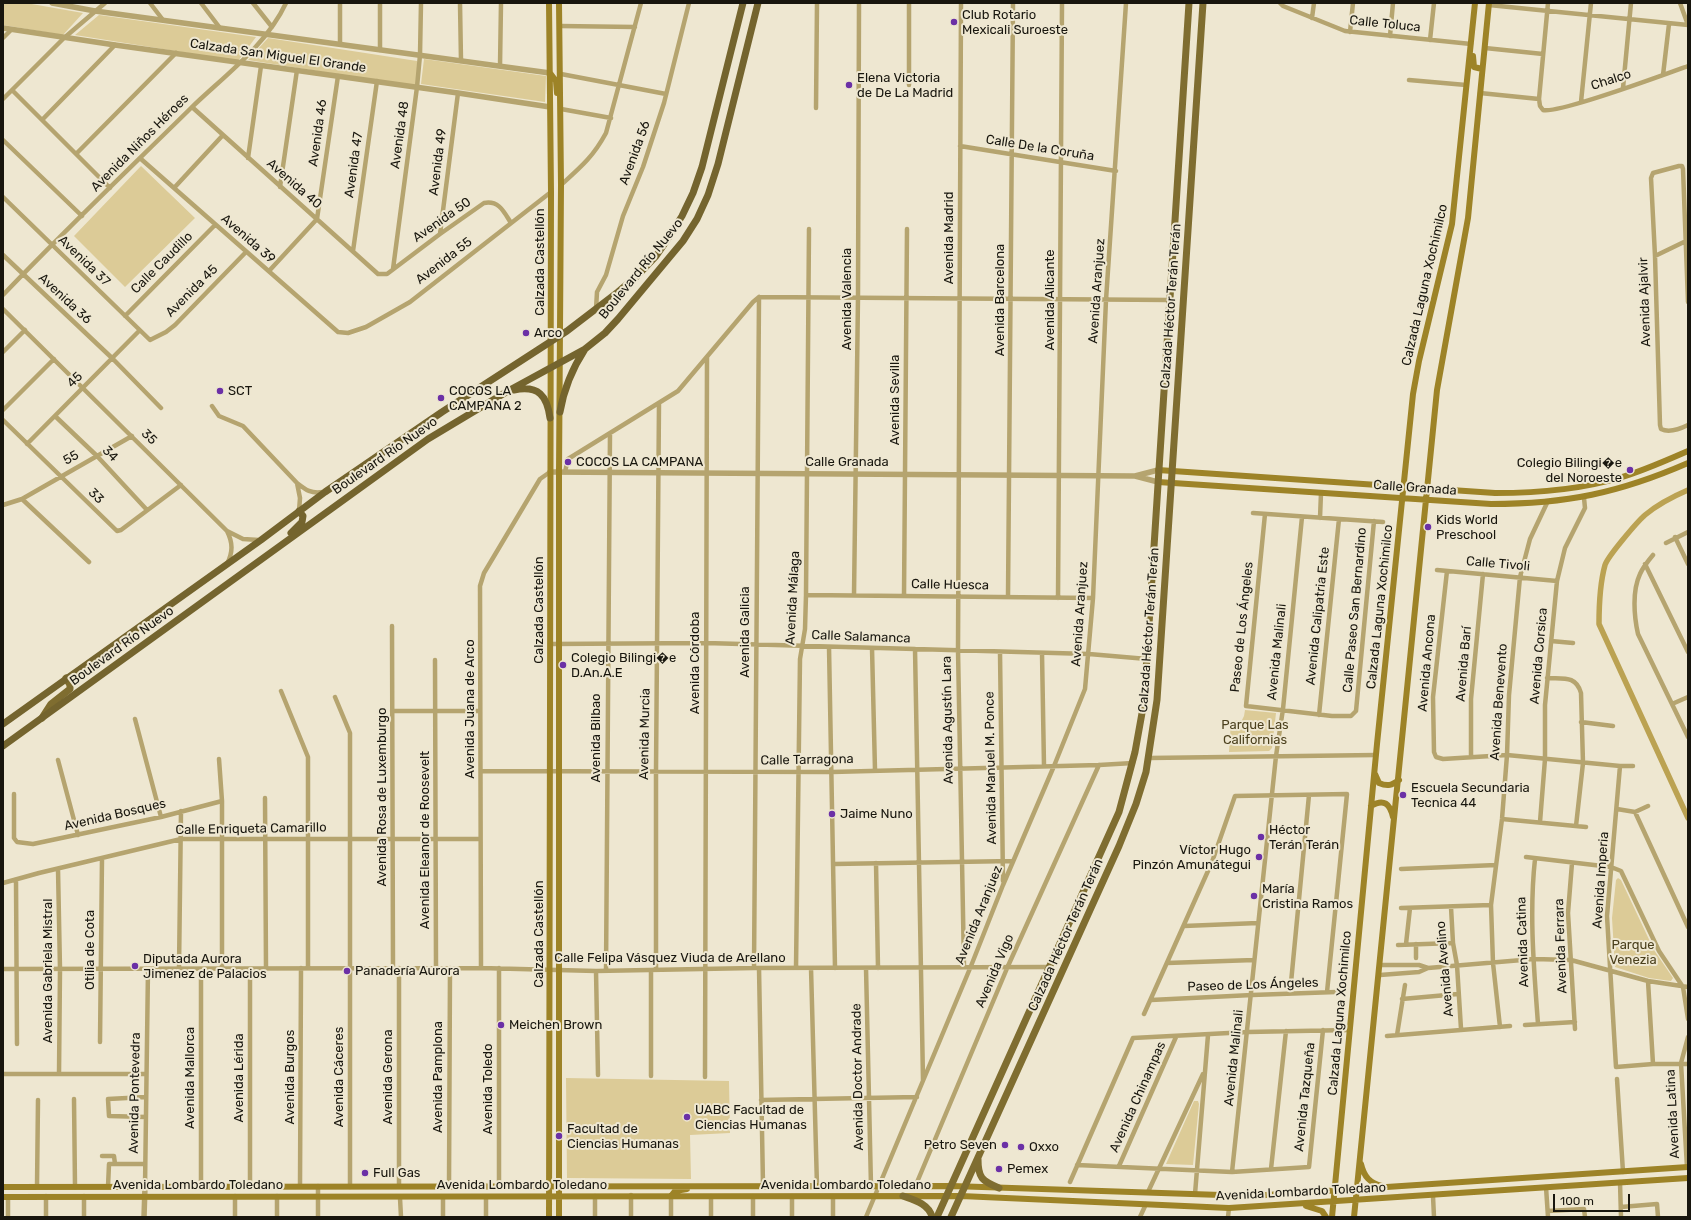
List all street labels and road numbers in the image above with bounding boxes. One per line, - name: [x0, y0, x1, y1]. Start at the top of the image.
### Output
- street label: Calle Toluca: [1349, 12, 1421, 36]
- street label: Calzada San Miguel El Grande: [189, 36, 367, 76]
- street label: Chalco: [1589, 66, 1633, 94]
- street label: Avenida Niños Héroes: [88, 91, 192, 195]
- street label: Avenida 46: [306, 98, 330, 168]
- street label: Avenida 48: [388, 100, 412, 170]
- street label: Avenida 56: [616, 119, 654, 187]
- street label: Avenida 49: [426, 128, 450, 196]
- street label: Avenida 47: [342, 131, 366, 199]
- street label: Calle De la Coruña: [985, 132, 1095, 164]
- street label: Avenida 40: [263, 156, 325, 212]
- street label: Avenida Madrid: [941, 192, 957, 284]
- street label: Avenida 50: [410, 194, 474, 246]
- street label: Calzada Laguna Xochimilco: [1399, 203, 1451, 367]
- street label: Calzada Castellón: [532, 208, 548, 316]
- street label: Avenida 39: [218, 211, 278, 267]
- street label: Boulevard Río Nuevo: [596, 216, 686, 322]
- street label: Calzada Héctor Terán Terán: [1157, 223, 1185, 389]
- street label: Calle Caudillo: [128, 229, 196, 297]
- street label: Avenida 37: [55, 232, 113, 290]
- street label: Avenida 55: [413, 234, 475, 288]
- street label: Avenida Aranjuez: [1086, 238, 1108, 344]
- street label: Avenida Barcelona: [992, 244, 1008, 356]
- street label: Avenida Valencia: [839, 248, 855, 350]
- street label: Avenida Alicante: [1042, 249, 1058, 351]
- street label: Avenida Ajalvir: [1636, 257, 1654, 347]
- street label: Avenida 45: [163, 262, 221, 320]
- street label: Avenida 36: [35, 270, 95, 328]
- street label: Avenida Sevilla: [887, 355, 903, 445]
- street label: 45: [64, 369, 86, 391]
- street label: Boulevard Río Nuevo: [329, 414, 441, 498]
- street label: 35: [138, 426, 160, 448]
- street label: 34: [99, 443, 121, 465]
- street label: 55: [60, 447, 82, 469]
- street label: Calle Granada: [805, 454, 889, 470]
- street label: Calle Granada: [1373, 477, 1457, 499]
- street label: 33: [85, 485, 107, 507]
- street label: Calzada Laguna Xochimilco: [1364, 524, 1396, 690]
- street label: Calle Paseo San Bernardino: [1340, 527, 1370, 693]
- street label: Avenida Calipatria Este: [1303, 546, 1333, 686]
- street label: Calzada Héctor Terán Terán: [1135, 547, 1163, 713]
- street label: Avenida Málaga: [783, 550, 803, 646]
- street label: Calle Tivoli: [1465, 553, 1531, 575]
- street label: Calzada Castellón: [531, 556, 547, 664]
- street label: Avenida Aranjuez: [1069, 561, 1091, 667]
- street label: Paseo de Los Ángeles: [1227, 561, 1257, 693]
- street label: Calle Huesca: [911, 577, 989, 593]
- street label: Avenida Galicia: [737, 586, 753, 678]
- street label: Boulevard Río Nuevo: [67, 603, 177, 689]
- street label: Avenida Malinali: [1264, 603, 1290, 701]
- street label: Avenida Corsica: [1527, 607, 1551, 705]
- street label: Avenida Córdoba: [687, 612, 703, 714]
- street label: Avenida Ancona: [1415, 614, 1439, 712]
- street label: Avenida Barí: [1453, 626, 1475, 702]
- street label: Calle Salamanca: [811, 627, 911, 647]
- street label: Avenida Juana de Arco: [462, 639, 478, 779]
- street label: Avenida Benevento: [1487, 643, 1511, 761]
- street label: Avenida Agustín Lara: [939, 656, 957, 784]
- street label: Avenida Murcia: [636, 688, 654, 780]
- street label: Avenida Manuel M. Ponce: [982, 691, 1000, 845]
- street label: Avenida Bilbao: [588, 693, 604, 783]
- street label: Avenida Rosa de Luxemburgo: [374, 708, 390, 886]
- street label: Avenida Eleanor de Roosevelt: [417, 751, 433, 929]
- street label: Calle Tarragona: [760, 751, 854, 769]
- street label: Avenida Bosques: [63, 796, 167, 834]
- street label: Calle Enriqueta Camarillo: [175, 820, 327, 838]
- street label: Avenida Imperia: [1590, 831, 1612, 929]
- street label: Calzada Héctor Terán Terán: [1025, 856, 1107, 1014]
- street label: Avenida Aranjuez: [952, 863, 1006, 967]
- street label: Calzada Castellón: [531, 880, 547, 988]
- street label: Avenida Catina: [1514, 896, 1532, 988]
- street label: Avenida Ferrara: [1552, 898, 1570, 994]
- street label: Avenida Gabriela Mistral: [40, 899, 56, 1043]
- street label: Otilia de Cota: [82, 910, 98, 990]
- street label: Avenida Avelino: [1433, 921, 1457, 1017]
- street label: Calzada Laguna Xochimilco: [1325, 930, 1355, 1096]
- street label: Avenida Vigo: [972, 932, 1018, 1010]
- street label: Calle Felipa Vásquez Viuda de Arellano: [554, 950, 786, 966]
- street label: Paseo de Los Ángeles: [1187, 975, 1319, 995]
- street label: Avenida Doctor Andrade: [849, 1003, 867, 1151]
- street label: Avenida Malinali: [1221, 1009, 1247, 1107]
- street label: Avenida Pamplona: [430, 1021, 446, 1133]
- street label: Avenida Mallorca: [182, 1027, 198, 1129]
- street label: Avenida Cáceres: [331, 1027, 347, 1127]
- street label: Avenida Gerona: [380, 1029, 396, 1125]
- street label: Avenida Burgos: [282, 1030, 298, 1124]
- street label: Avenida Pontevedra: [126, 1032, 144, 1154]
- street label: Avenida Lérida: [231, 1033, 247, 1123]
- street label: Avenida Chinampas: [1107, 1039, 1169, 1155]
- street label: Avenida Tazqueña: [1292, 1042, 1318, 1152]
- street label: Avenida Toledo: [480, 1043, 496, 1135]
- street label: Avenida Latina: [1663, 1069, 1683, 1159]
- street label: Avenida Lombardo Toledano: [113, 1177, 283, 1193]
- street label: Avenida Lombardo Toledano: [437, 1177, 607, 1193]
- street label: Avenida Lombardo Toledano: [761, 1177, 931, 1193]
- street label: Avenida Lombardo Toledano: [1216, 1180, 1386, 1204]

